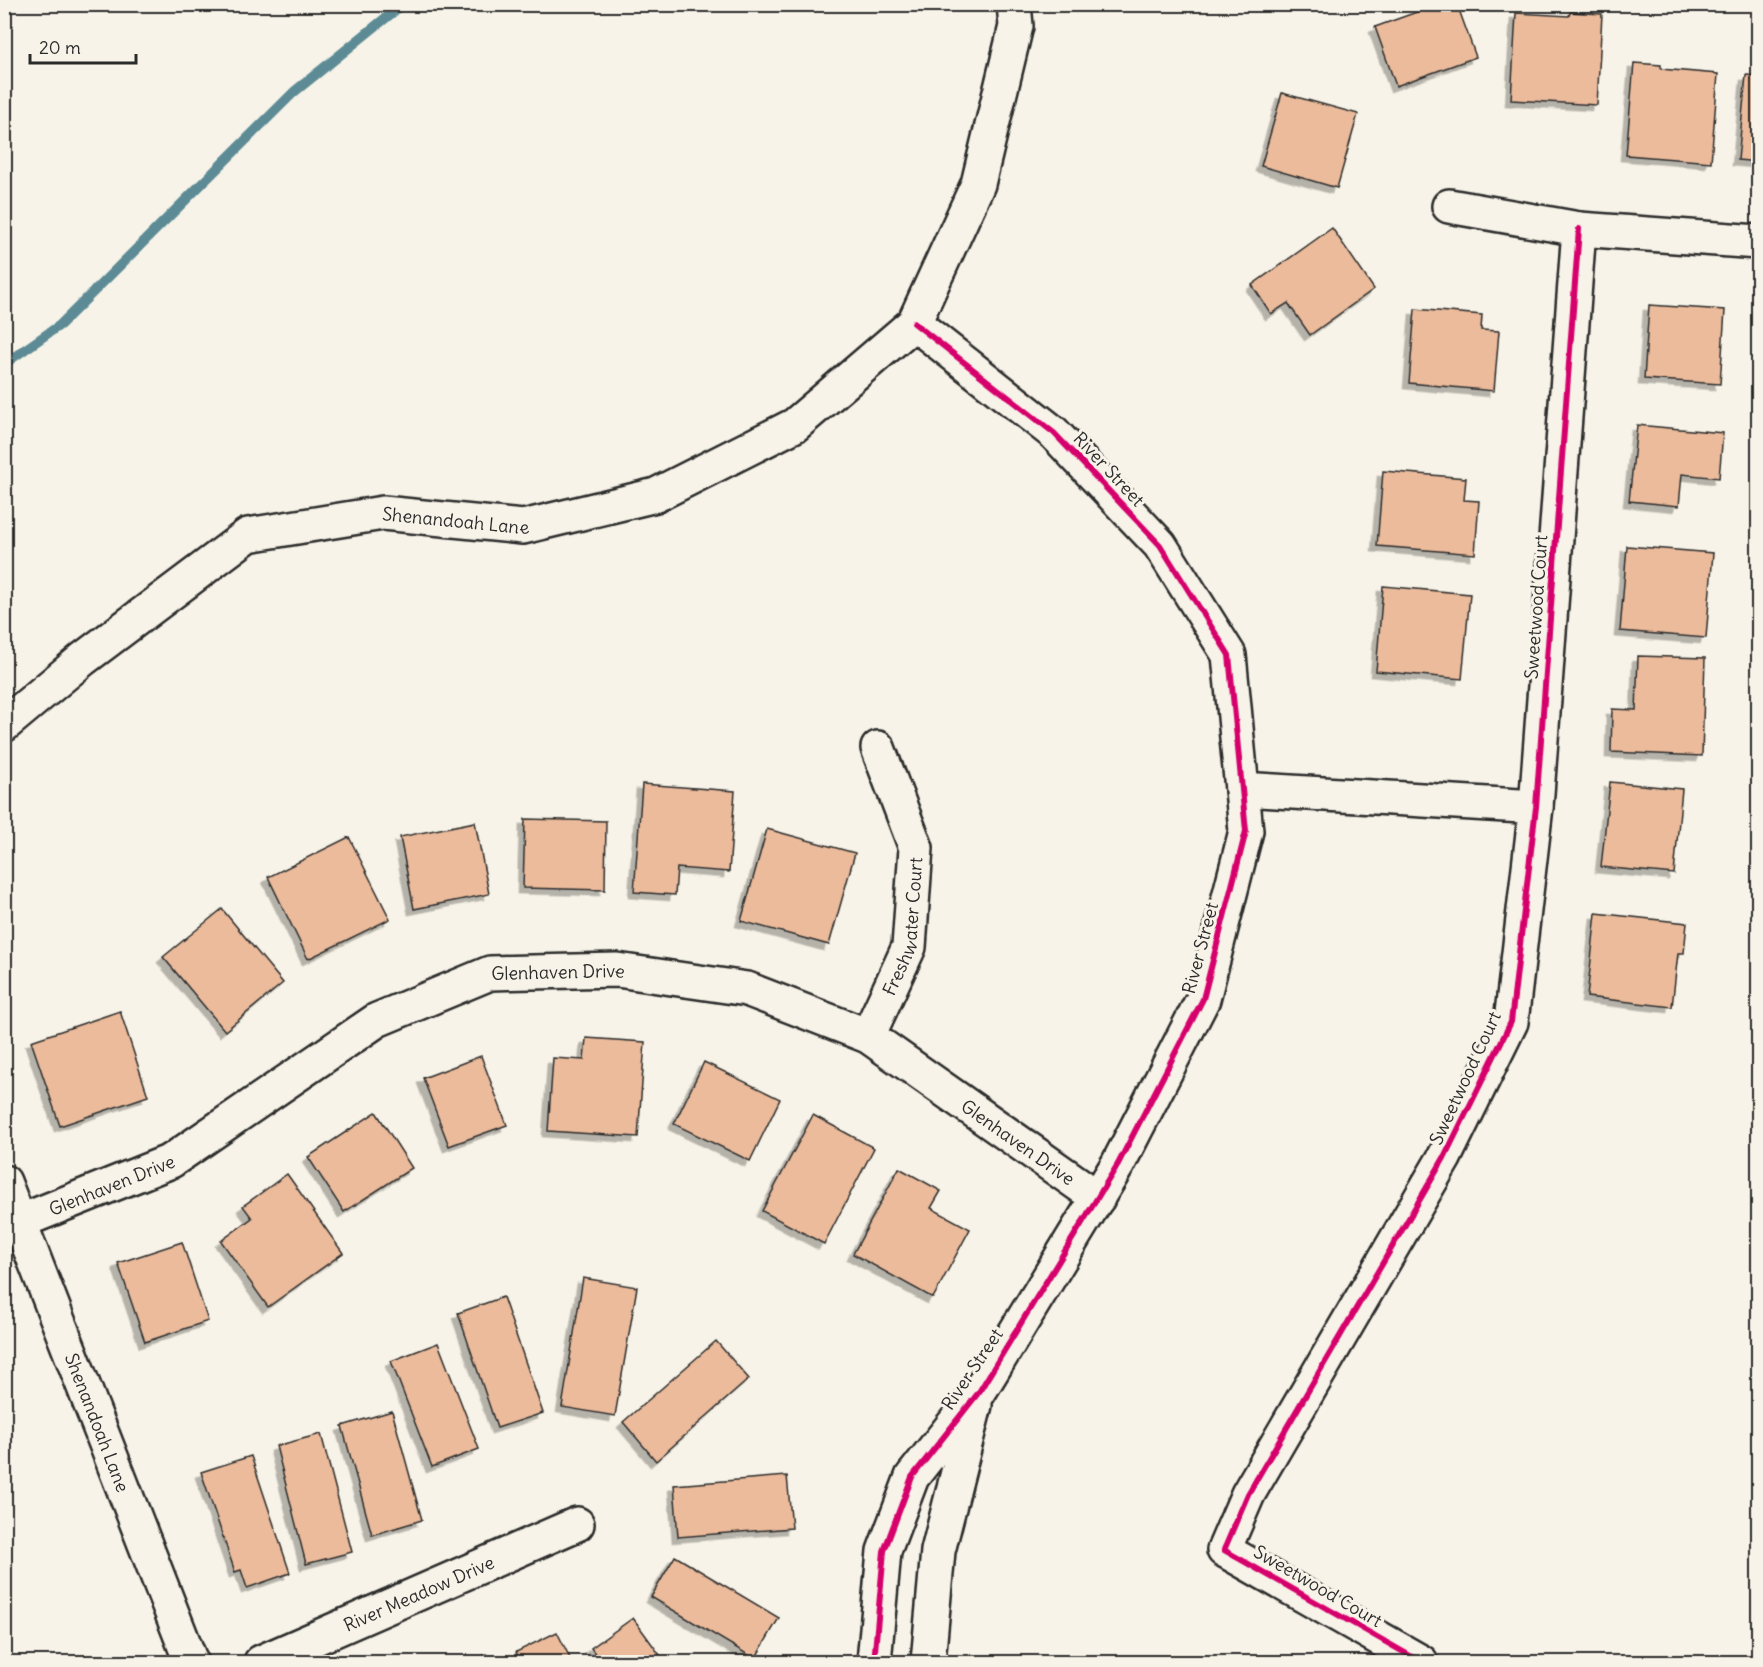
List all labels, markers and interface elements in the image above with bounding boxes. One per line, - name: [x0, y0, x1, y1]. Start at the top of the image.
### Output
- scale bar: [30, 27, 136, 65]
- text: 20 m: [39, 36, 81, 59]
- street label: River Street: [1069, 427, 1149, 511]
- street label: Shenandoah Lane: [381, 501, 531, 539]
- street label: Sweetwood Court: [1519, 534, 1553, 680]
- street label: Freshwater Court: [877, 856, 927, 999]
- street label: River Street: [1177, 900, 1223, 996]
- street label: Glenhaven Drive: [491, 958, 626, 984]
- street label: Sweetwood Court: [1424, 1008, 1506, 1148]
- street label: Glenhaven Drive: [957, 1094, 1080, 1190]
- street label: Glenhaven Drive: [45, 1149, 178, 1220]
- street label: River Street: [936, 1324, 1008, 1414]
- street label: Shenandoah Lane: [60, 1350, 135, 1495]
- street label: Sweetwood Court: [1250, 1540, 1386, 1632]
- street label: River Meadow Drive: [340, 1550, 497, 1636]

